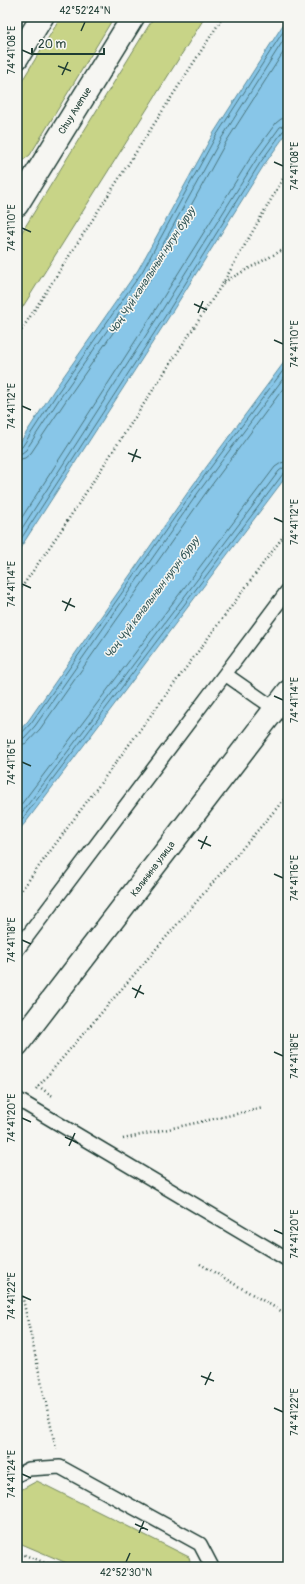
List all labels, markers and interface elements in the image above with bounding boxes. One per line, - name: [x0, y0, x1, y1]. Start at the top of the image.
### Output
- text: 42°52'24"N: [60, 5, 111, 17]
- text: 74°41'08"E: [6, 26, 18, 74]
- scale bar: [32, 30, 104, 56]
- text: 20 m: [38, 37, 67, 52]
- street label: Chuy Avenue: [56, 85, 94, 137]
- text: 74°41'08"E: [289, 142, 301, 190]
- text: 74°41'10"E: [6, 204, 18, 252]
- water label: Чоң Чүй каналынын нугун буруу: [106, 204, 199, 337]
- text: 74°41'10"E: [289, 320, 301, 368]
- text: 74°41'12"E: [6, 383, 18, 429]
- text: 74°41'12"E: [289, 499, 301, 545]
- water label: Чоң Чүй каналынын нугун буруу: [102, 534, 203, 661]
- text: 74°41'14"E: [6, 561, 18, 607]
- text: 74°41'14"E: [289, 677, 301, 723]
- text: 74°41'16"E: [6, 739, 18, 785]
- street label: Калинина улица: [128, 839, 178, 899]
- text: 74°41'16"E: [289, 855, 301, 901]
- text: 74°41'18"E: [6, 917, 18, 963]
- text: 74°41'18"E: [289, 1033, 301, 1079]
- text: 74°41'20"E: [6, 1094, 18, 1142]
- text: 74°41'20"E: [289, 1210, 301, 1258]
- text: 74°41'22"E: [6, 1272, 18, 1320]
- text: 74°41'22"E: [289, 1388, 301, 1436]
- text: 74°41'24"E: [6, 1450, 18, 1498]
- text: 42°52'30"N: [100, 1567, 152, 1579]

